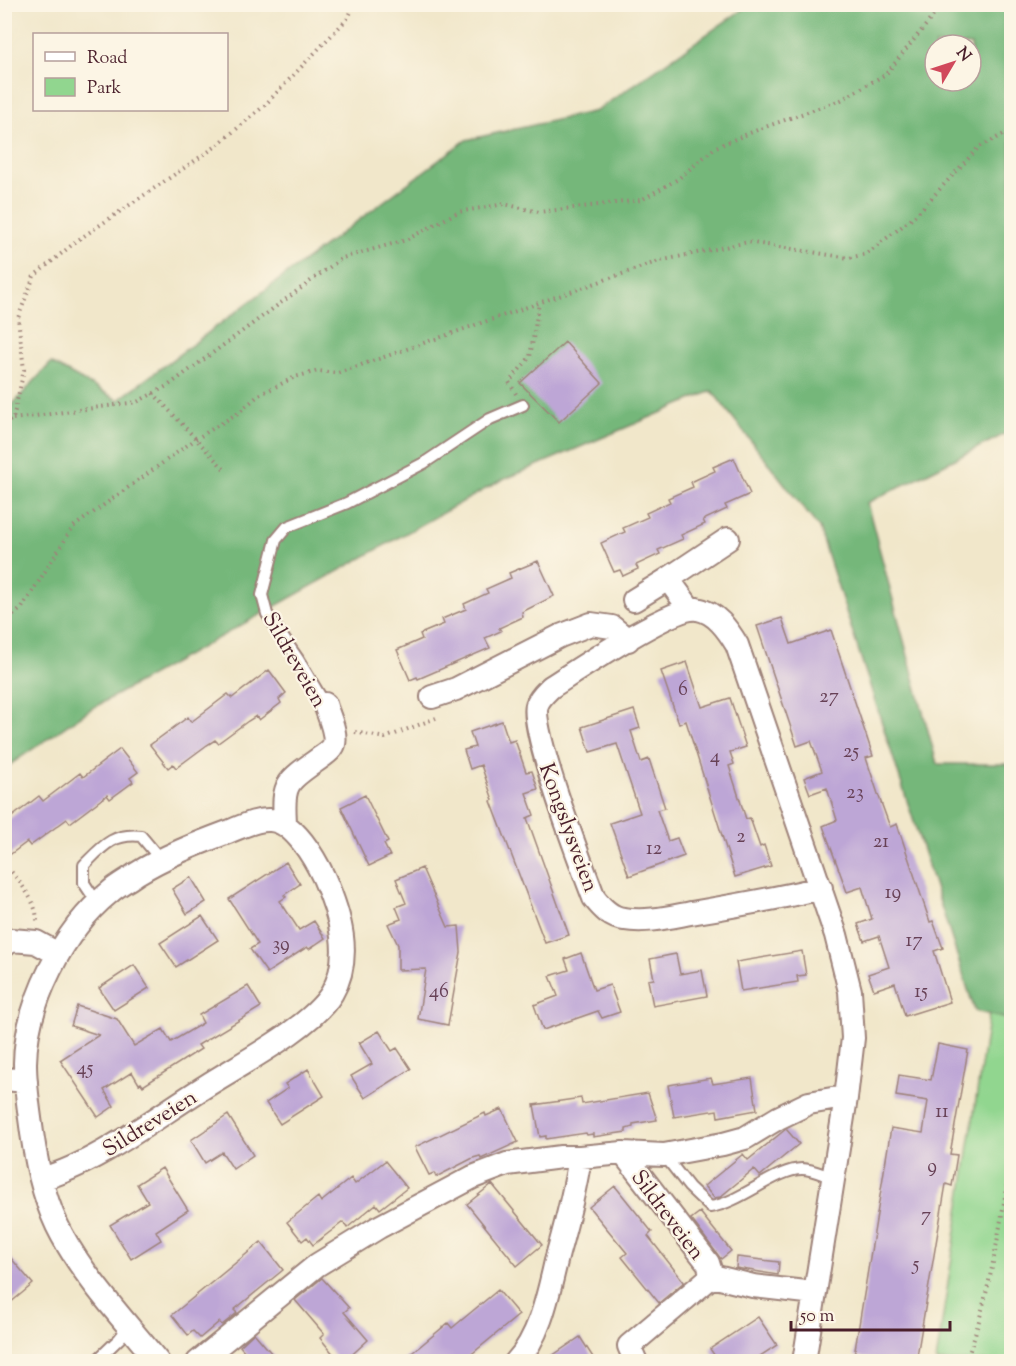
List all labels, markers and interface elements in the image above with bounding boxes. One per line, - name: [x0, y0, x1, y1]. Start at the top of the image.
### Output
- legend: [33, 33, 228, 111]
- north arrow: [923, 33, 983, 93]
- text: N: [950, 43, 976, 68]
- text: Road: [87, 46, 127, 72]
- text: Park: [87, 76, 122, 102]
- street label: Sildreveien: [253, 607, 334, 714]
- house number: 6: [678, 676, 688, 705]
- house number: 27: [819, 683, 839, 712]
- house number: 25: [843, 738, 859, 767]
- house number: 4: [710, 743, 720, 772]
- street label: Kongslysveien: [529, 759, 605, 897]
- house number: 23: [846, 779, 864, 808]
- house number: 2: [736, 823, 746, 852]
- house number: 21: [873, 828, 889, 857]
- house number: 12: [646, 835, 662, 864]
- house number: 19: [885, 879, 901, 908]
- house number: 17: [906, 927, 922, 956]
- house number: 39: [272, 931, 290, 960]
- house number: 46: [429, 978, 449, 1007]
- house number: 15: [914, 978, 928, 1007]
- house number: 45: [77, 1055, 94, 1084]
- street label: Sildreveien: [97, 1083, 204, 1166]
- house number: 11: [935, 1098, 949, 1127]
- house number: 9: [927, 1153, 937, 1182]
- street label: Sildreveien: [622, 1164, 711, 1268]
- house number: 7: [921, 1202, 931, 1231]
- house number: 5: [912, 1251, 920, 1280]
- scale bar: [791, 1294, 950, 1332]
- text: 50 m: [799, 1304, 835, 1330]

